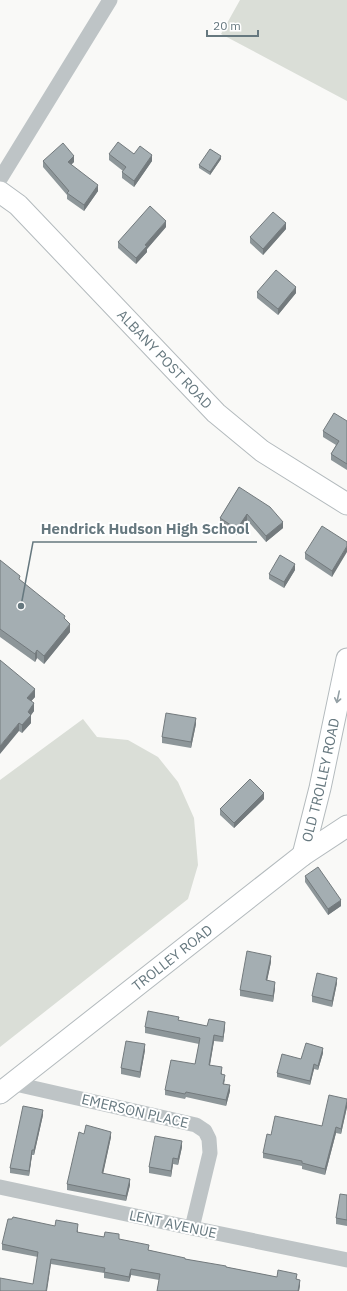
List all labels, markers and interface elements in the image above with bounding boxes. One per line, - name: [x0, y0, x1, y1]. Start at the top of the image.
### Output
- scale bar: [207, 12, 258, 38]
- text: 20 m: [213, 18, 241, 33]
- street label: ALBANY POST ROAD: [113, 306, 216, 412]
- callout: Hendrick Hudson High School: [33, 515, 257, 542]
- text: Hendrick Hudson High School: [41, 519, 250, 538]
- one-way arrow: [334, 690, 342, 703]
- street label: OLD TROLLEY ROAD: [298, 716, 343, 844]
- street label: TROLLEY ROAD: [128, 921, 216, 995]
- street label: EMERSON PLACE: [80, 1090, 190, 1132]
- street label: LENT AVENUE: [128, 1206, 218, 1242]

